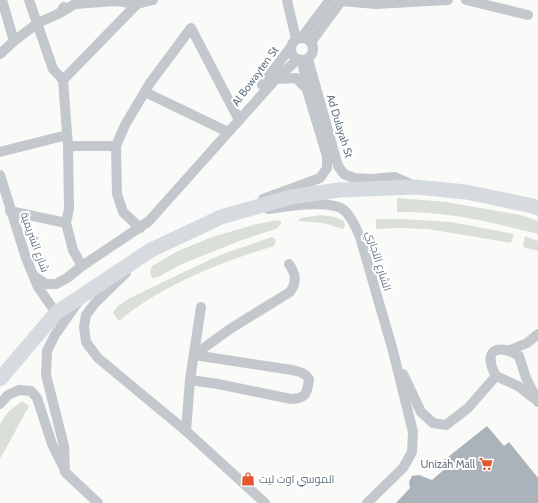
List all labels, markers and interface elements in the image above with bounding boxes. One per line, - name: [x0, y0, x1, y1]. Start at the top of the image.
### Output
- street label: Al Bowayten St: [229, 43, 282, 109]
- street label: Ad Dulayah St: [324, 93, 356, 160]
- street label: شارع الشريمية: [17, 210, 52, 274]
- street label: الشارع التجاري: [361, 229, 395, 293]
- supermarket icon: Unizah Mall: [478, 456, 494, 472]
- place label: Unizah Mall: [420, 457, 475, 471]
- shop icon: الموسي اوت ليت: [240, 471, 256, 487]
- place label: الموسي اوت ليت: [259, 472, 334, 487]

